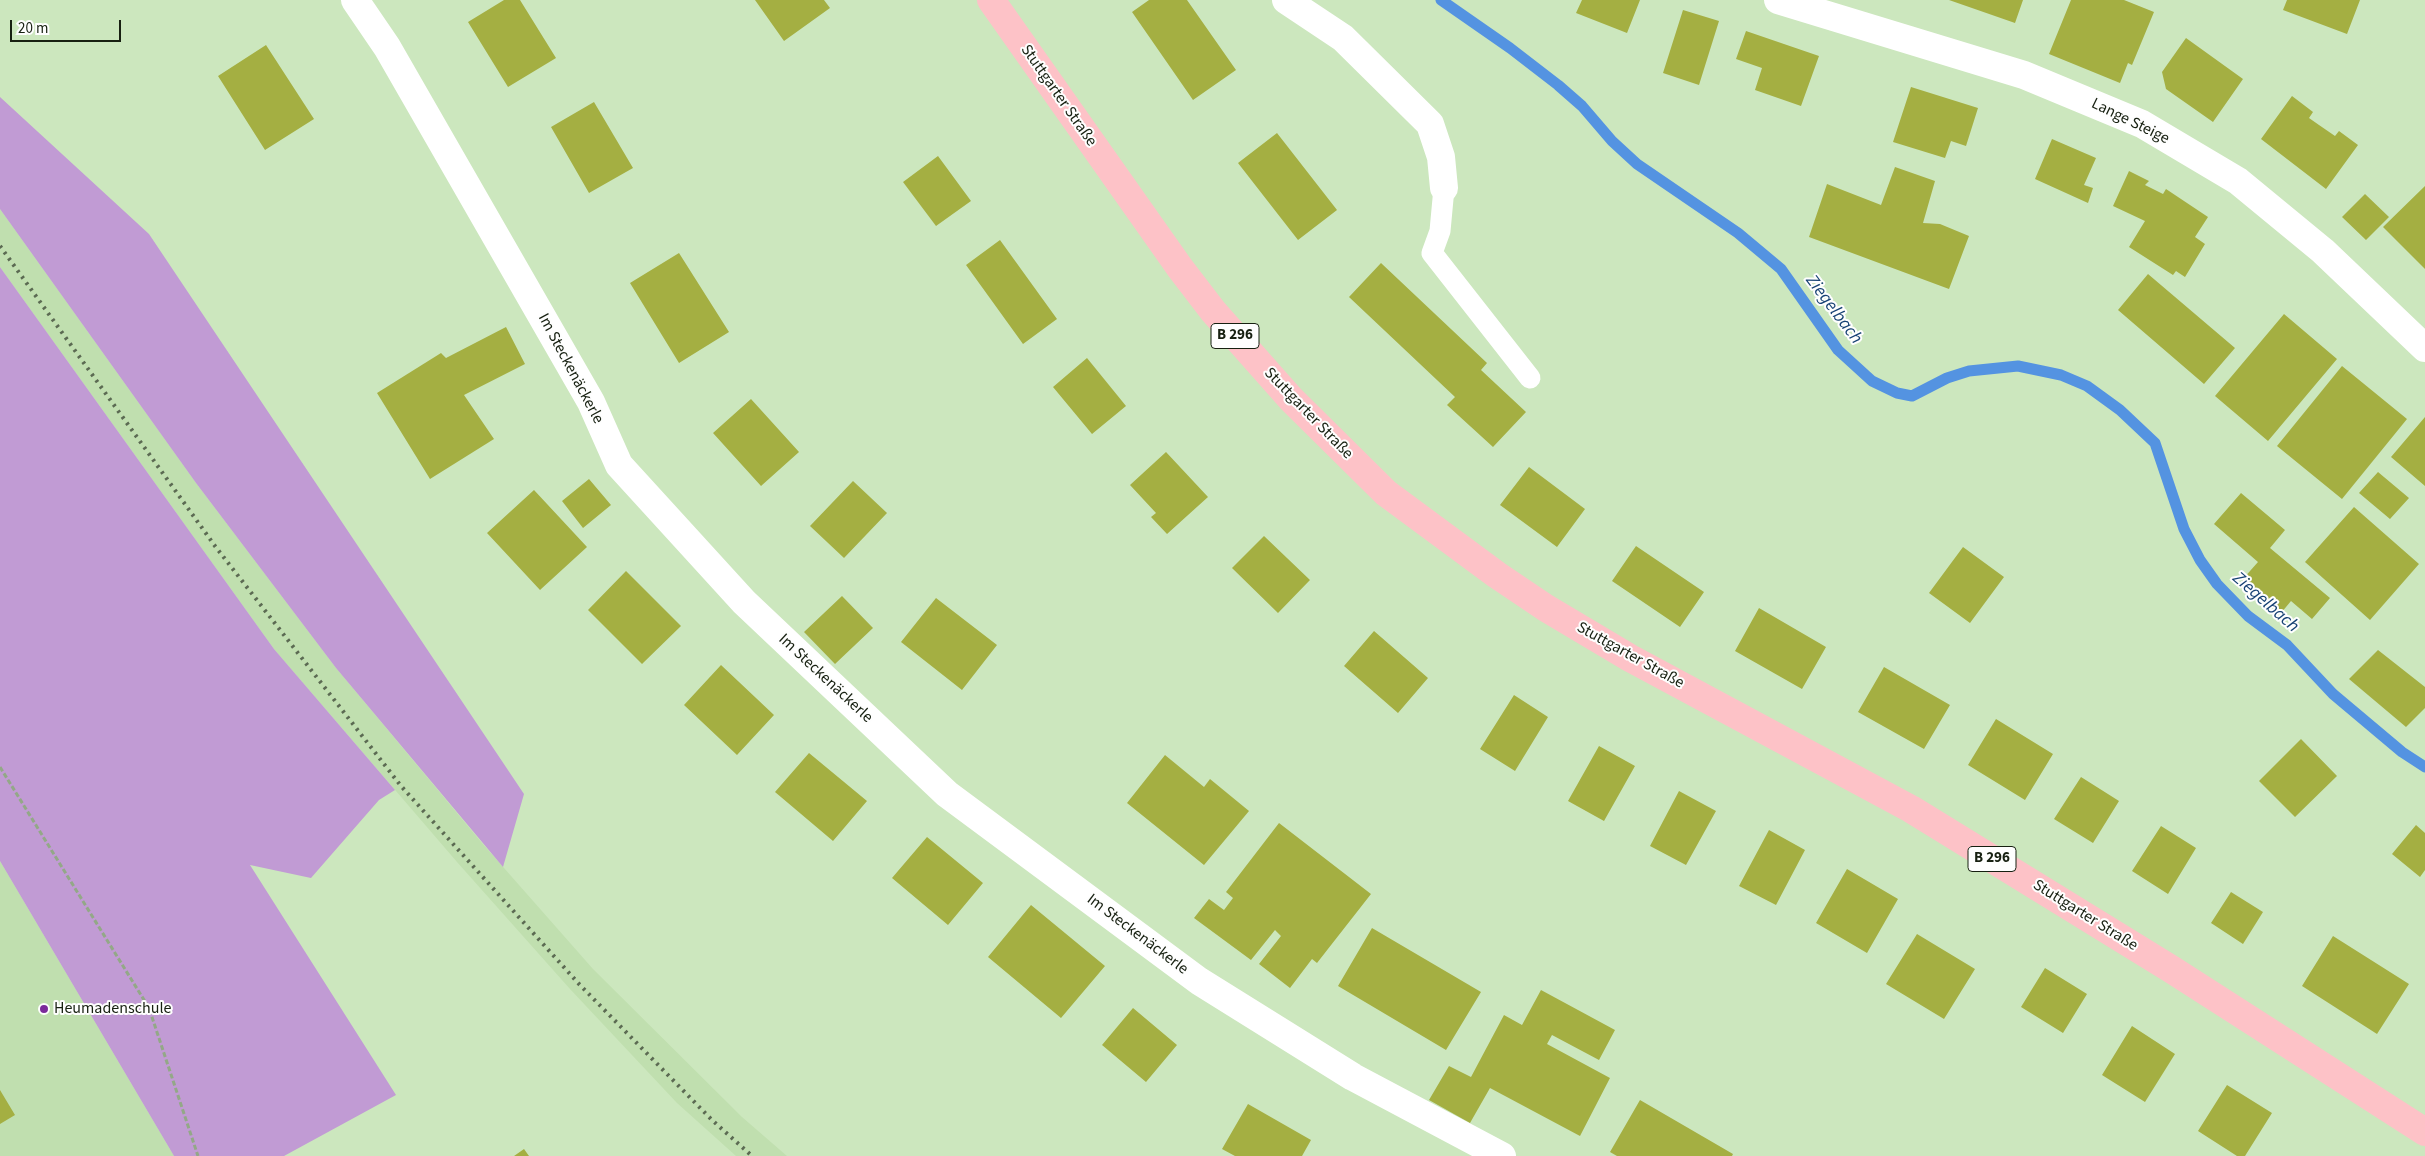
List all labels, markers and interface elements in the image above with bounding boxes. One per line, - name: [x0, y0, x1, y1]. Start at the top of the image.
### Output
- scale bar: [12, 10, 124, 42]
- text: 20 m: [18, 18, 48, 39]
- street label: Stuttgarter Straße: [1016, 41, 1100, 151]
- street label: Lange Steige: [2088, 95, 2172, 149]
- water label: Ziegelbach: [1800, 271, 1866, 349]
- street label: Im Steckenäckerle: [533, 311, 607, 427]
- road number: B 296: [1211, 324, 1259, 348]
- street label: Stuttgarter Straße: [1259, 364, 1357, 464]
- water label: Ziegelbach: [2227, 568, 2303, 638]
- street label: Stuttgarter Straße: [1573, 619, 1687, 693]
- street label: Im Steckenäckerle: [774, 630, 876, 728]
- road number: B 296: [1968, 846, 2016, 872]
- street label: Stuttgarter Straße: [2029, 876, 2141, 956]
- street label: Im Steckenäckerle: [1082, 891, 1192, 979]
- place label: Heumadenschule: [54, 999, 171, 1019]
- marker: Heumadenschule: [38, 1003, 50, 1015]

